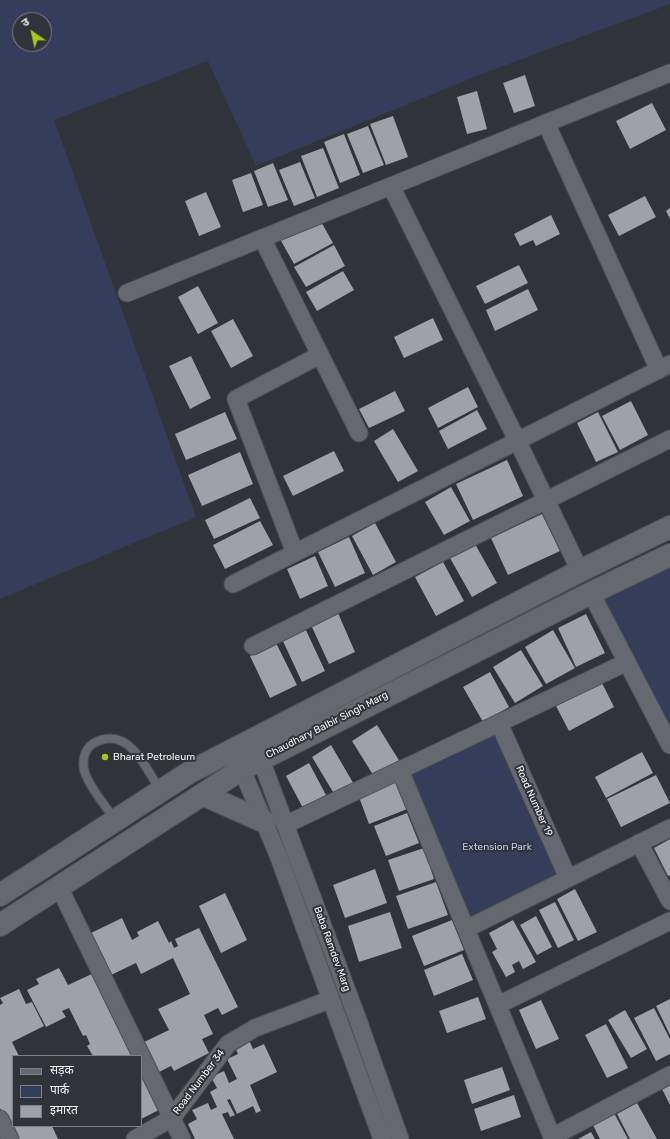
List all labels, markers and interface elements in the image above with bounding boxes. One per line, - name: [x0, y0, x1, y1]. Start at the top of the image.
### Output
- north arrow: [12, 12, 52, 52]
- text: उ: [19, 15, 32, 30]
- street label: Chaudhary Balbir Singh Marg: [264, 689, 390, 761]
- place label: Bharat Petroleum: [113, 751, 195, 763]
- marker: Bharat Petroleum: [100, 752, 110, 762]
- street label: Road Number 19: [513, 764, 555, 838]
- park label: Extension Park: [462, 841, 532, 853]
- street label: Baba Ramdev Marg: [311, 905, 353, 993]
- street label: Road Number 34: [171, 1047, 227, 1117]
- legend: [12, 1055, 142, 1127]
- text: सड़क: [50, 1063, 74, 1077]
- text: पार्क: [50, 1083, 69, 1097]
- text: इमारत: [50, 1103, 78, 1117]

